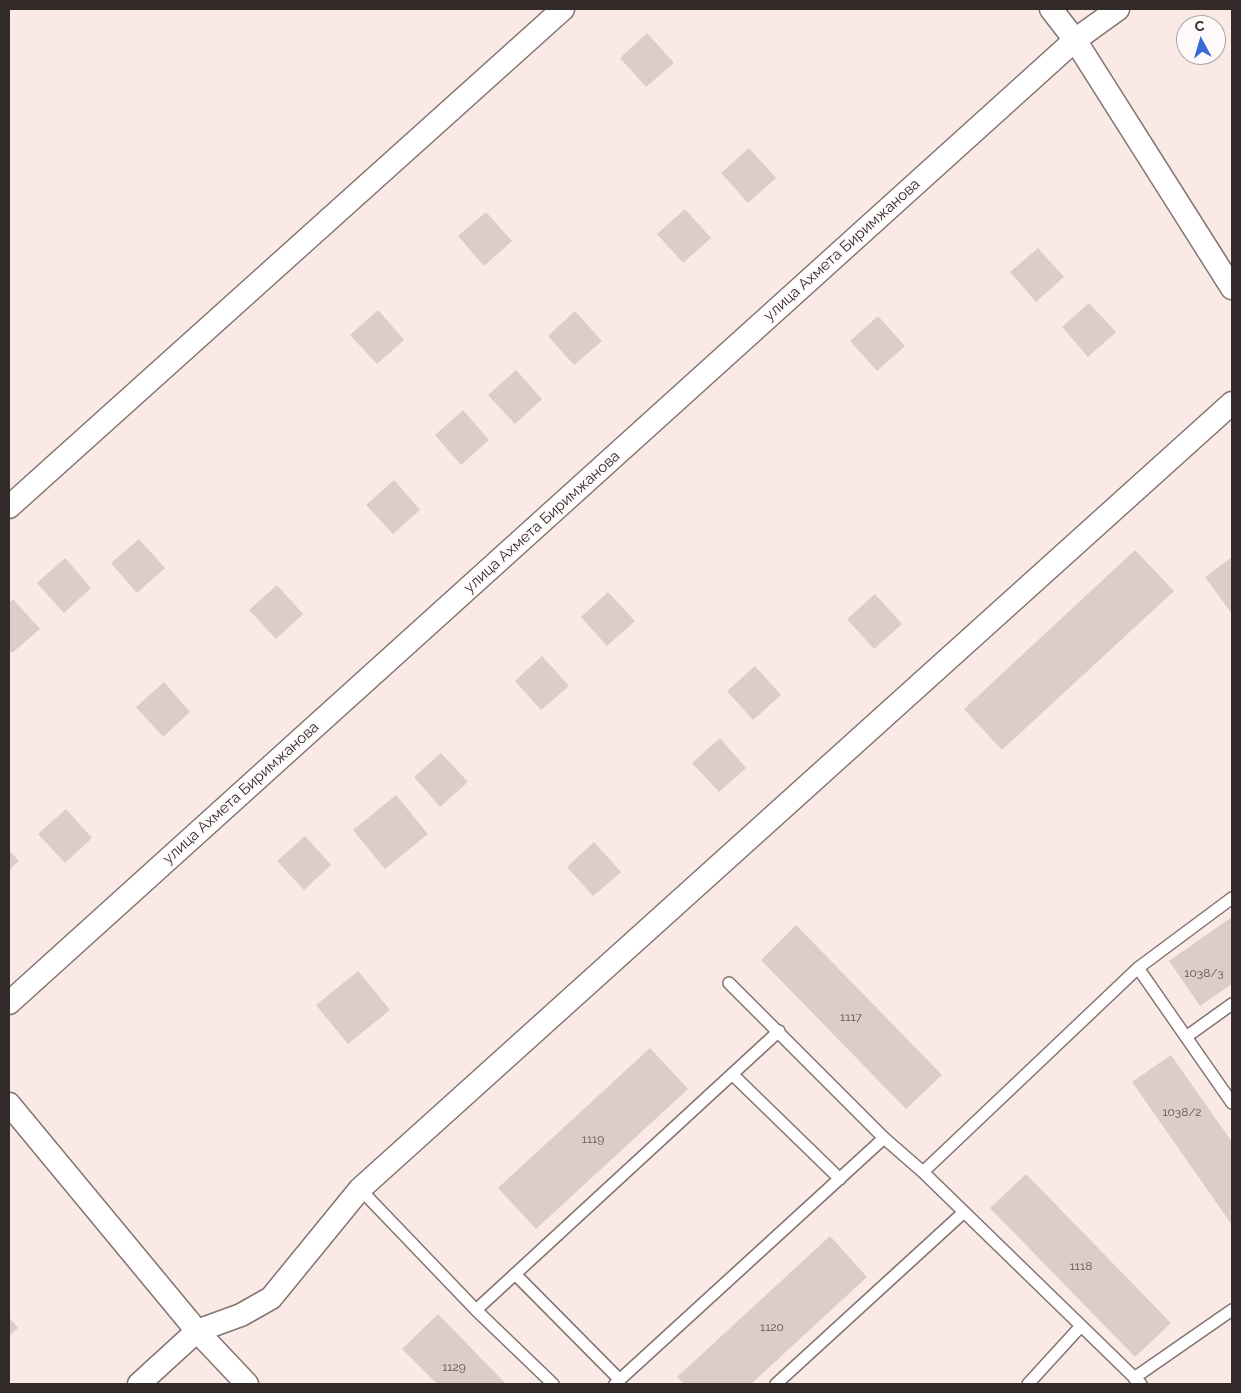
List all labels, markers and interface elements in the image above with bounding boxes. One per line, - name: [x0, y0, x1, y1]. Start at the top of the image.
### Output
- north arrow: [1176, 15, 1226, 65]
- text: С: [1194, 18, 1205, 35]
- street label: улица Ахмета Биримжанова: [760, 175, 924, 325]
- street label: улица Ахмета Биримжанова: [460, 447, 624, 597]
- street label: улица Ахмета Биримжанова: [159, 718, 323, 868]
- house number: 1038/3: [1184, 966, 1224, 980]
- house number: 1117: [840, 1010, 862, 1024]
- house number: 1038/2: [1162, 1105, 1202, 1119]
- house number: 1119: [582, 1132, 604, 1146]
- house number: 1118: [1070, 1259, 1092, 1273]
- house number: 1120: [760, 1320, 784, 1334]
- house number: 1129: [442, 1360, 466, 1374]

